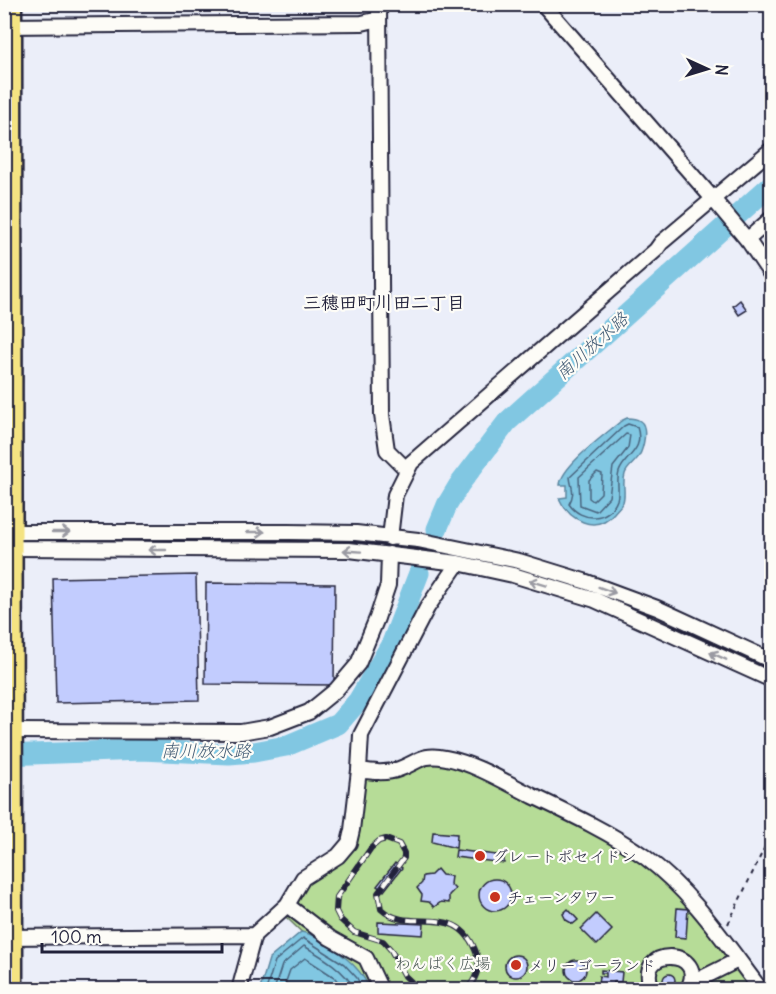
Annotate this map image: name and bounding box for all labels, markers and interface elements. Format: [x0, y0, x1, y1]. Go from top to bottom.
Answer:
north arrow [677, 39, 737, 99]
text: N [712, 64, 732, 76]
district label: 三穂田町川田二丁目 [303, 291, 465, 314]
water label: 南川放水路 [551, 306, 634, 384]
one-way arrow [51, 526, 71, 538]
one-way arrow [246, 526, 266, 538]
one-way arrow [147, 544, 167, 555]
one-way arrow [342, 545, 362, 556]
one-way arrow [529, 576, 548, 587]
one-way arrow [597, 585, 616, 596]
one-way arrow [710, 650, 728, 661]
water label: 南川放水路 [161, 739, 252, 762]
place label: グレートポセイドン [492, 846, 637, 866]
marker: グレートポセイドン [473, 849, 487, 863]
place label: チェーンタワー [507, 887, 616, 907]
marker: チェーンタワー [488, 890, 502, 904]
scale bar [42, 916, 222, 954]
text: 100 m [51, 925, 102, 948]
park label: わんぱく広場 [395, 953, 491, 973]
place label: メリーゴーランド [528, 955, 656, 975]
marker: メリーゴーランド [509, 958, 523, 972]

